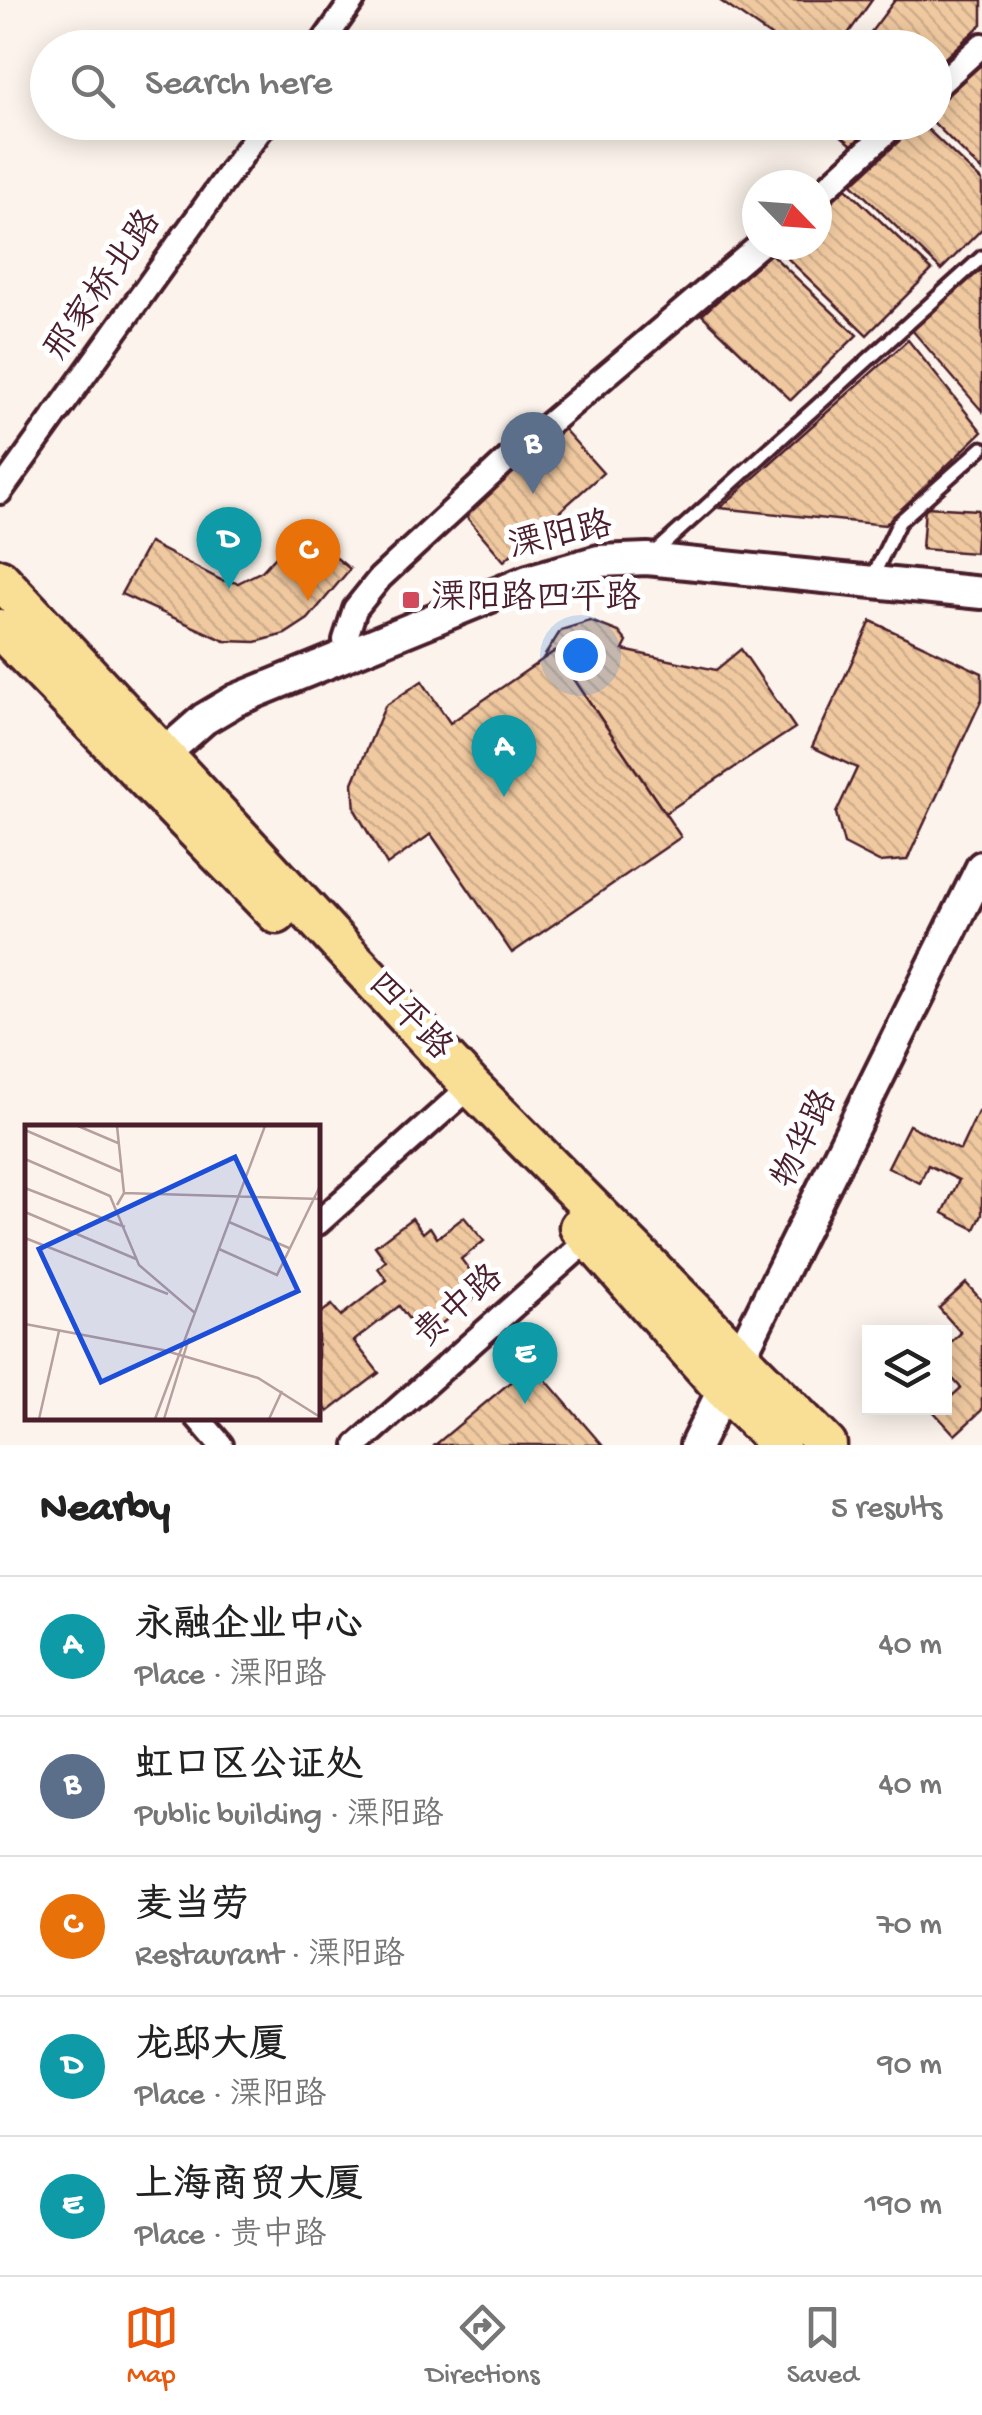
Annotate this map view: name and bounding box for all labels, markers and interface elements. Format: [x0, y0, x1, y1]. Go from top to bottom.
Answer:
search box [30, 30, 952, 140]
icon: search [65, 58, 120, 113]
text: Search here [145, 63, 332, 107]
north arrow [742, 170, 832, 260]
street label: 邢家桥北路 [36, 202, 172, 370]
pin: B [500, 412, 566, 494]
street label: 溧阳路 [505, 504, 617, 570]
pin: D [196, 506, 262, 589]
pin: C [276, 518, 340, 601]
place label: 溧阳路四平路 [431, 578, 641, 621]
marker: 溧阳路四平路 [400, 589, 422, 611]
your location [555, 630, 606, 681]
pin: A [472, 714, 536, 797]
street label: 四平路 [357, 964, 460, 1070]
street label: 物华路 [764, 1083, 848, 1196]
inset map [25, 1125, 320, 1420]
street label: 贵中路 [406, 1257, 513, 1358]
pin: E [492, 1322, 558, 1404]
map controls [862, 1325, 952, 1415]
button: layers [862, 1325, 952, 1415]
text: Nearby [40, 1486, 170, 1535]
text: 5 results [831, 1491, 942, 1529]
text: 永融企业中心 [135, 1606, 363, 1650]
text: A [63, 1627, 82, 1665]
text: 40 m [878, 1627, 942, 1665]
text: Place · 溧阳路 [135, 1658, 326, 1696]
text: 虹口区公证处 [135, 1746, 363, 1790]
text: B [64, 1767, 81, 1805]
text: 40 m [878, 1767, 942, 1805]
text: Public building · 溧阳路 [135, 1798, 443, 1836]
text: 麦当劳 [135, 1886, 249, 1930]
text: C [64, 1907, 81, 1945]
text: 70 m [877, 1907, 942, 1945]
text: Restaurant · 溧阳路 [135, 1938, 404, 1976]
text: 龙邸大厦 [135, 2026, 287, 2070]
text: D [62, 2047, 83, 2085]
text: 90 m [878, 2047, 942, 2085]
text: Place · 溧阳路 [135, 2078, 326, 2116]
text: 上海商贸大厦 [135, 2166, 363, 2210]
text: E [63, 2187, 82, 2225]
text: 190 m [865, 2187, 942, 2225]
text: Place · 贵中路 [135, 2218, 326, 2256]
tab: Map [124, 2300, 179, 2393]
tab: Directions [426, 2300, 540, 2393]
tab: Saved [787, 2300, 858, 2393]

